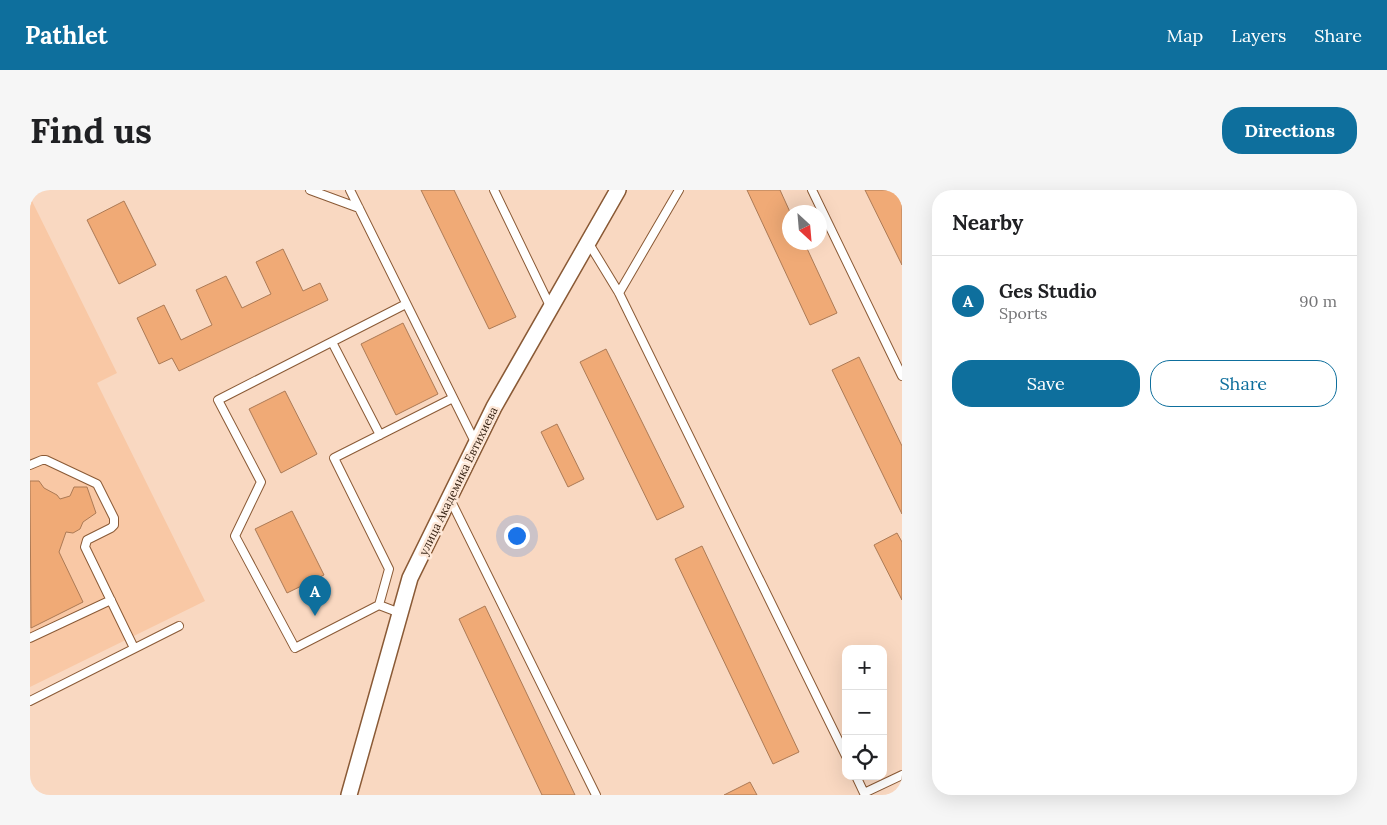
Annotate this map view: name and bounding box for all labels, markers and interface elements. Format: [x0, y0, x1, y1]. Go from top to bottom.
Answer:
text: Pathlet [25, 20, 108, 51]
text: Map [1167, 24, 1203, 47]
text: Layers [1231, 24, 1286, 47]
text: Share [1314, 24, 1362, 47]
button: Directions [1222, 107, 1357, 154]
text: Find us [30, 108, 152, 153]
north arrow [782, 205, 827, 250]
text: Nearby [952, 209, 1023, 236]
text: Ges Studio [999, 279, 1097, 303]
text: A [963, 291, 973, 311]
text: 90 m [1299, 291, 1337, 311]
text: Sports [999, 303, 1048, 323]
button: Save [952, 360, 1140, 407]
button: Share [1150, 360, 1337, 407]
street label: улица Академика Евтихиева [415, 404, 501, 558]
your location [504, 523, 530, 549]
pin: A [299, 575, 331, 616]
map controls [842, 645, 887, 780]
button: + [842, 645, 887, 690]
button: − [842, 690, 887, 735]
button: locate [842, 735, 887, 780]

